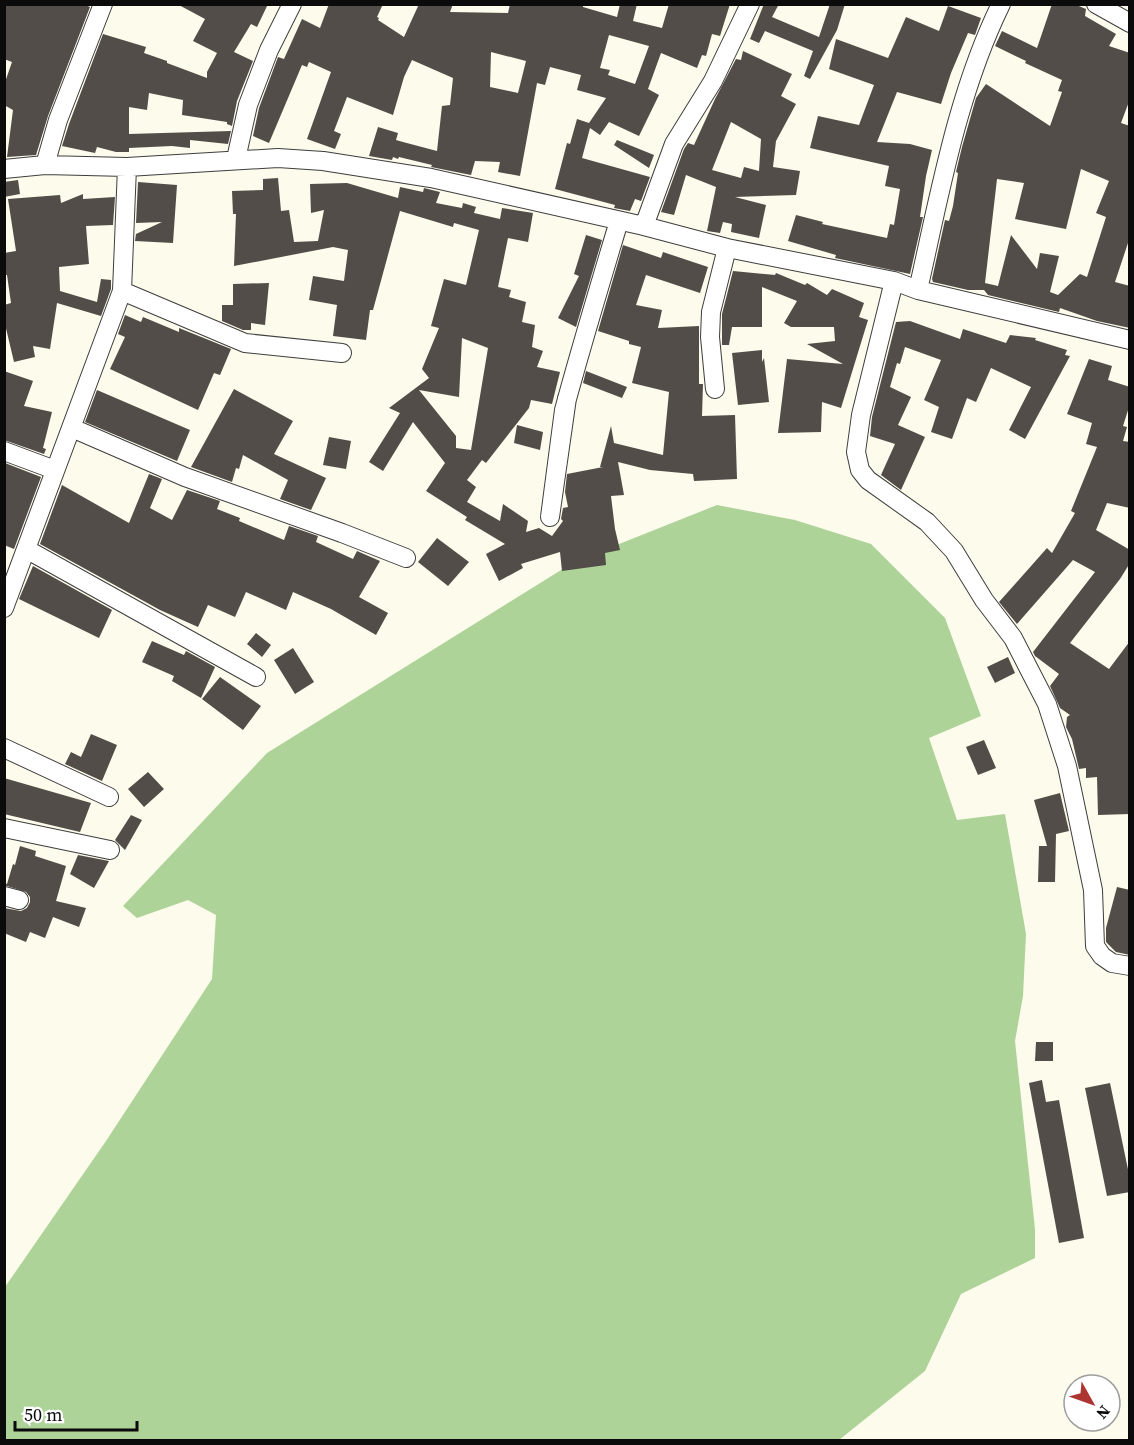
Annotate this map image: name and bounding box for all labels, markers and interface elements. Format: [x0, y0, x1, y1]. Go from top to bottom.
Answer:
north arrow [1062, 1373, 1122, 1433]
scale bar [15, 1394, 136, 1432]
text: N [1091, 1401, 1116, 1424]
text: 50 m [24, 1402, 62, 1427]

